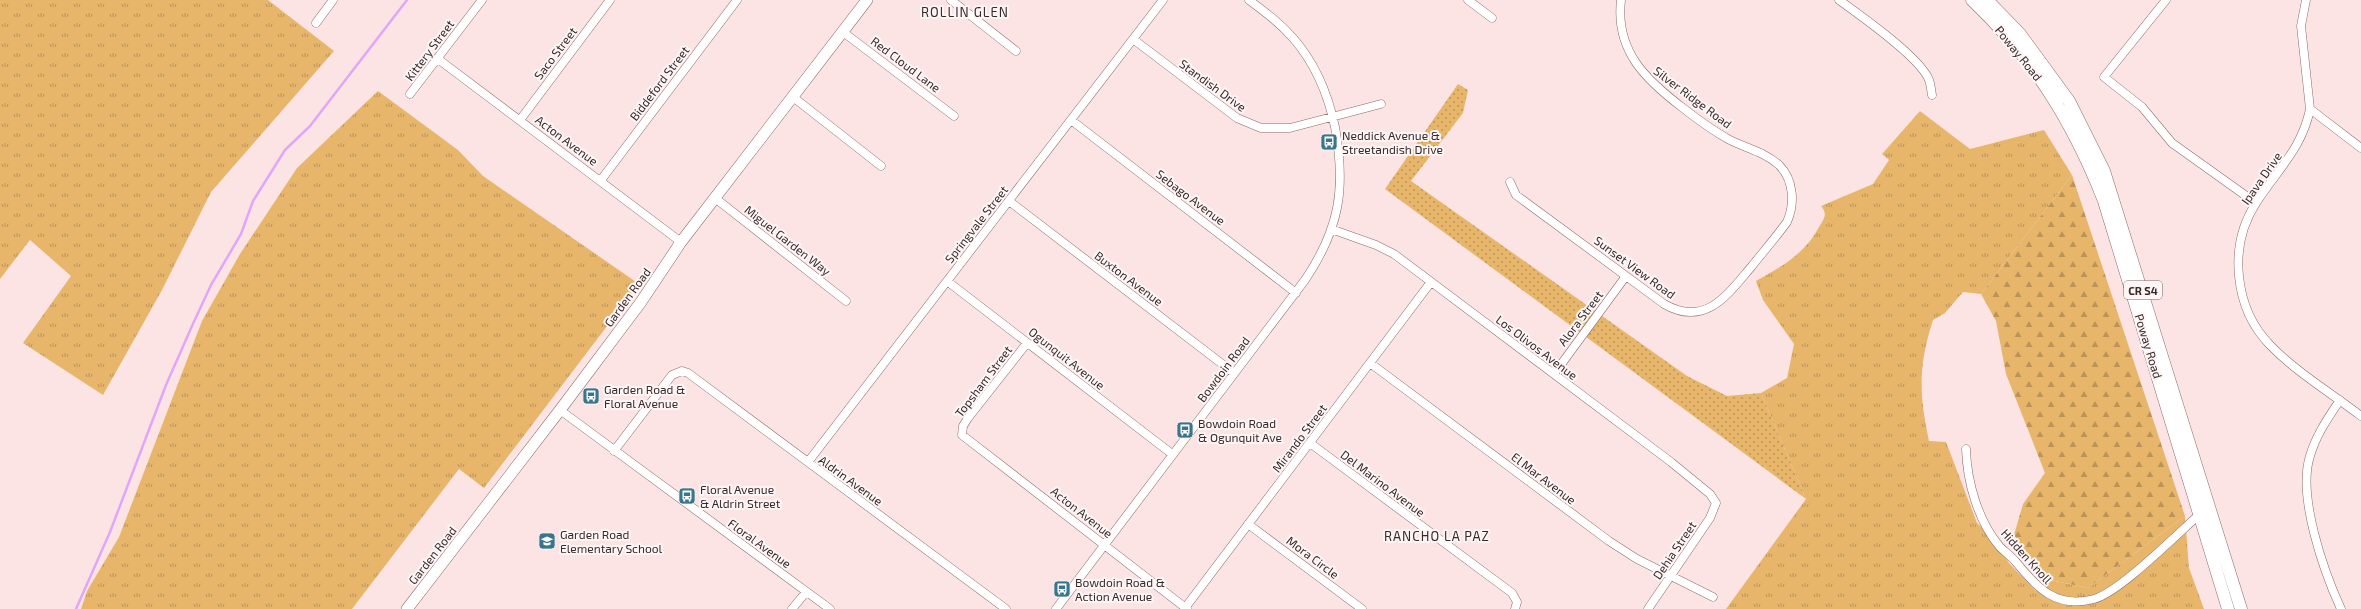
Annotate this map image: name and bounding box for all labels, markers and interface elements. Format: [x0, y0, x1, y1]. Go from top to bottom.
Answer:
district label: ROLLIN GLEN [921, 4, 1009, 20]
street label: Kittery Street [402, 16, 457, 83]
street label: Poway Road [1993, 23, 2045, 83]
street label: Saco Street [531, 24, 579, 82]
street label: Red Cloud Lane [869, 33, 943, 95]
street label: Biddeford Street [626, 43, 692, 123]
street label: Standish Drive [1177, 56, 1249, 114]
street label: Silver Ridge Road [1651, 63, 1735, 131]
street label: Acton Avenue [533, 112, 601, 168]
place label: Neddick Avenue & Streetandish Drive [1342, 128, 1443, 156]
bus stop icon: Neddick Avenue & Streetandish Drive [1319, 132, 1339, 152]
street label: Ipava Drive [2238, 149, 2284, 207]
street label: Sebago Avenue [1154, 167, 1228, 227]
street label: Springvale Street [942, 182, 1011, 265]
street label: Miguel Garden Way [742, 202, 834, 278]
street label: Sunset View Road [1592, 233, 1678, 301]
street label: Buxton Avenue [1092, 248, 1166, 308]
street label: Garden Road [601, 265, 653, 329]
road number: CR S4 [2124, 281, 2162, 299]
street label: Alora Street [1555, 287, 1605, 348]
street label: Los Olivos Avenue [1494, 312, 1580, 382]
street label: Poway Road [2133, 312, 2165, 380]
street label: Ogunquit Avenue [1026, 324, 1108, 392]
street label: Bowdoin Road [1194, 334, 1252, 404]
street label: Topsham Street [952, 342, 1015, 419]
place label: Garden Road & Floral Avenue [604, 382, 685, 410]
bus stop icon: Garden Road & Floral Avenue [581, 386, 601, 406]
street label: Mirando Street [1269, 401, 1329, 475]
place label: Bowdoin Road & Ogunquit Ave [1198, 416, 1282, 444]
bus stop icon: Bowdoin Road & Ogunquit Ave [1175, 420, 1195, 440]
street label: Del Marino Avenue [1338, 447, 1428, 519]
street label: El Mar Avenue [1509, 449, 1579, 507]
street label: Aldrin Avenue [816, 452, 886, 508]
place label: Floral Avenue & Aldrin Street [700, 482, 781, 510]
street label: Acton Avenue [1048, 484, 1116, 540]
bus stop icon: Floral Avenue & Aldrin Street [677, 486, 697, 506]
street label: Floral Avenue [726, 516, 794, 570]
street label: Dehia Street [1649, 518, 1699, 582]
street label: Garden Road [405, 523, 459, 587]
street label: Hidden Knoll [1999, 526, 2056, 587]
place label: Garden Road Elementary School [560, 527, 663, 555]
district label: RANCHO LA PAZ [1384, 528, 1490, 544]
school or university icon: Garden Road Elementary School [537, 531, 557, 551]
street label: Mora Circle [1284, 533, 1342, 581]
place label: Bowdoin Road & Action Avenue [1075, 575, 1165, 603]
bus stop icon: Bowdoin Road & Action Avenue [1052, 579, 1072, 599]

